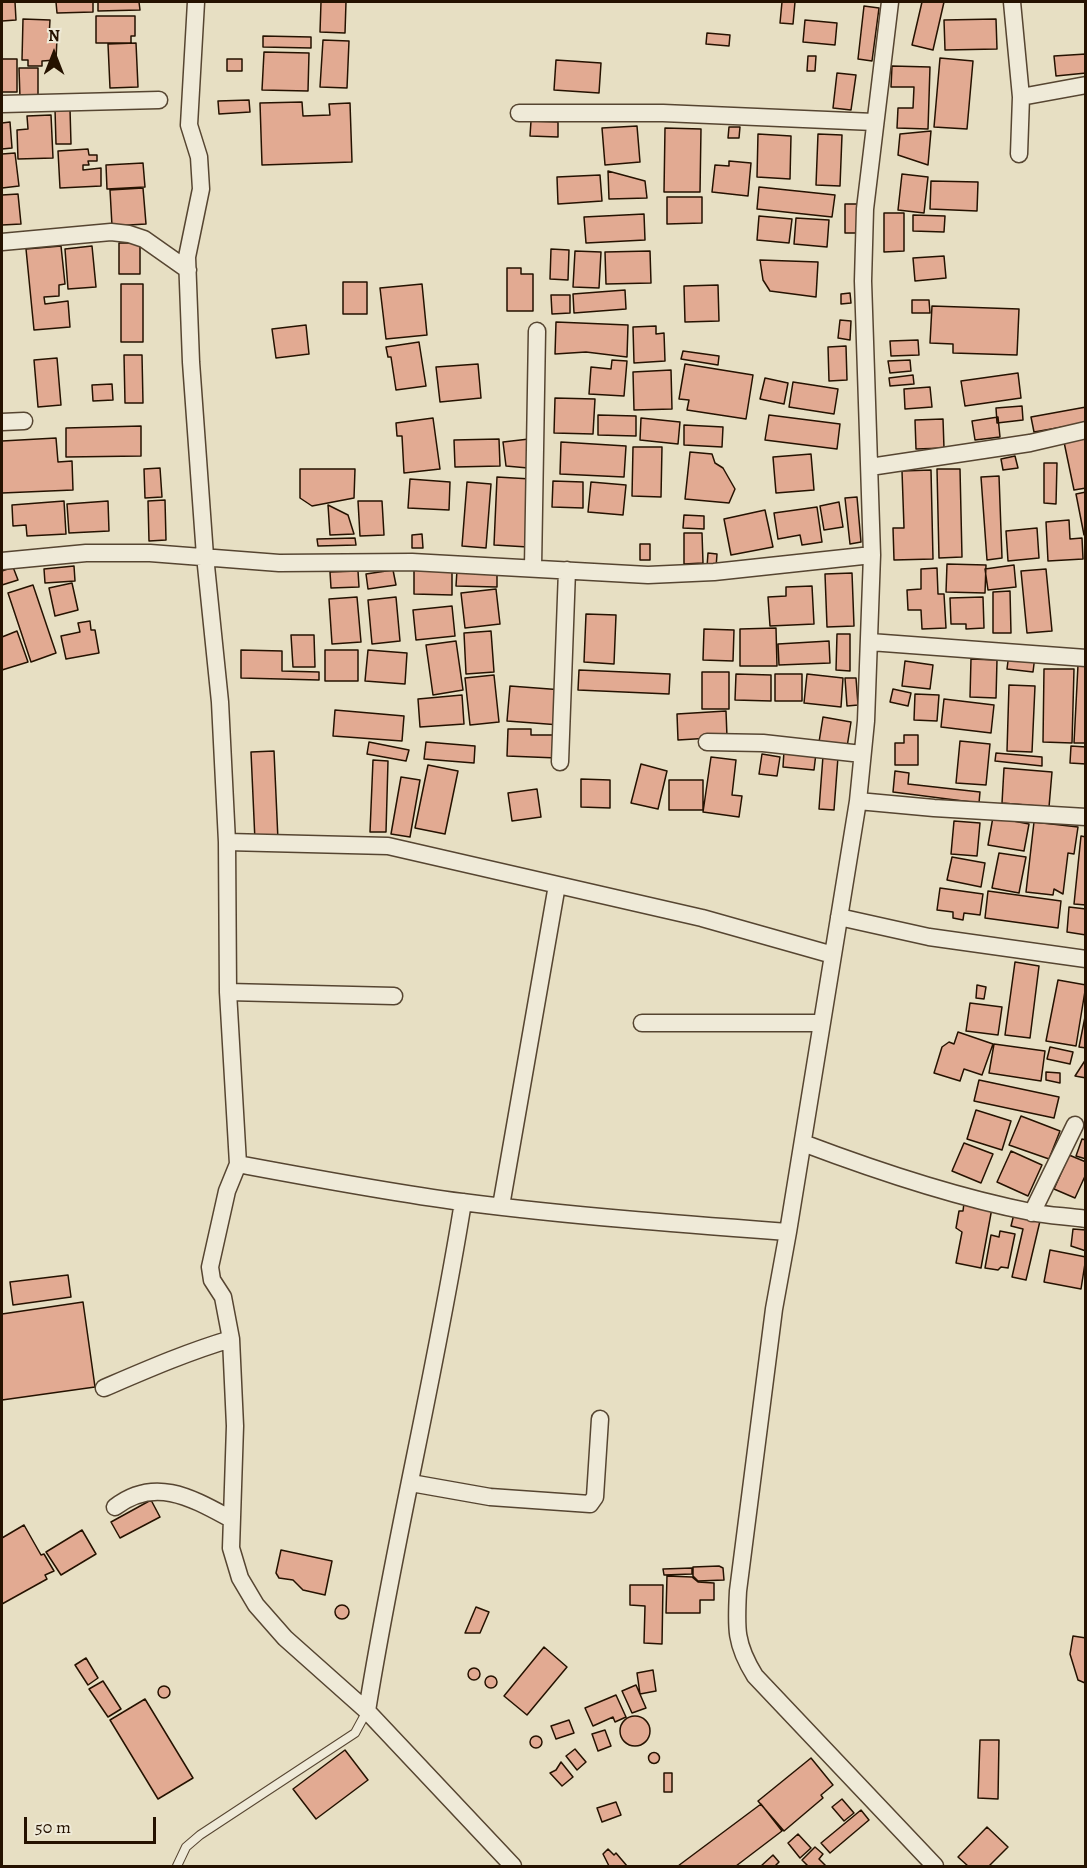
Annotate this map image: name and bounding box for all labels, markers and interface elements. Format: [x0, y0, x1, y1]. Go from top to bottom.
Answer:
north arrow [24, 24, 84, 84]
text: N [48, 25, 60, 47]
scale bar [27, 1805, 159, 1843]
text: 50 m [35, 1815, 71, 1839]

